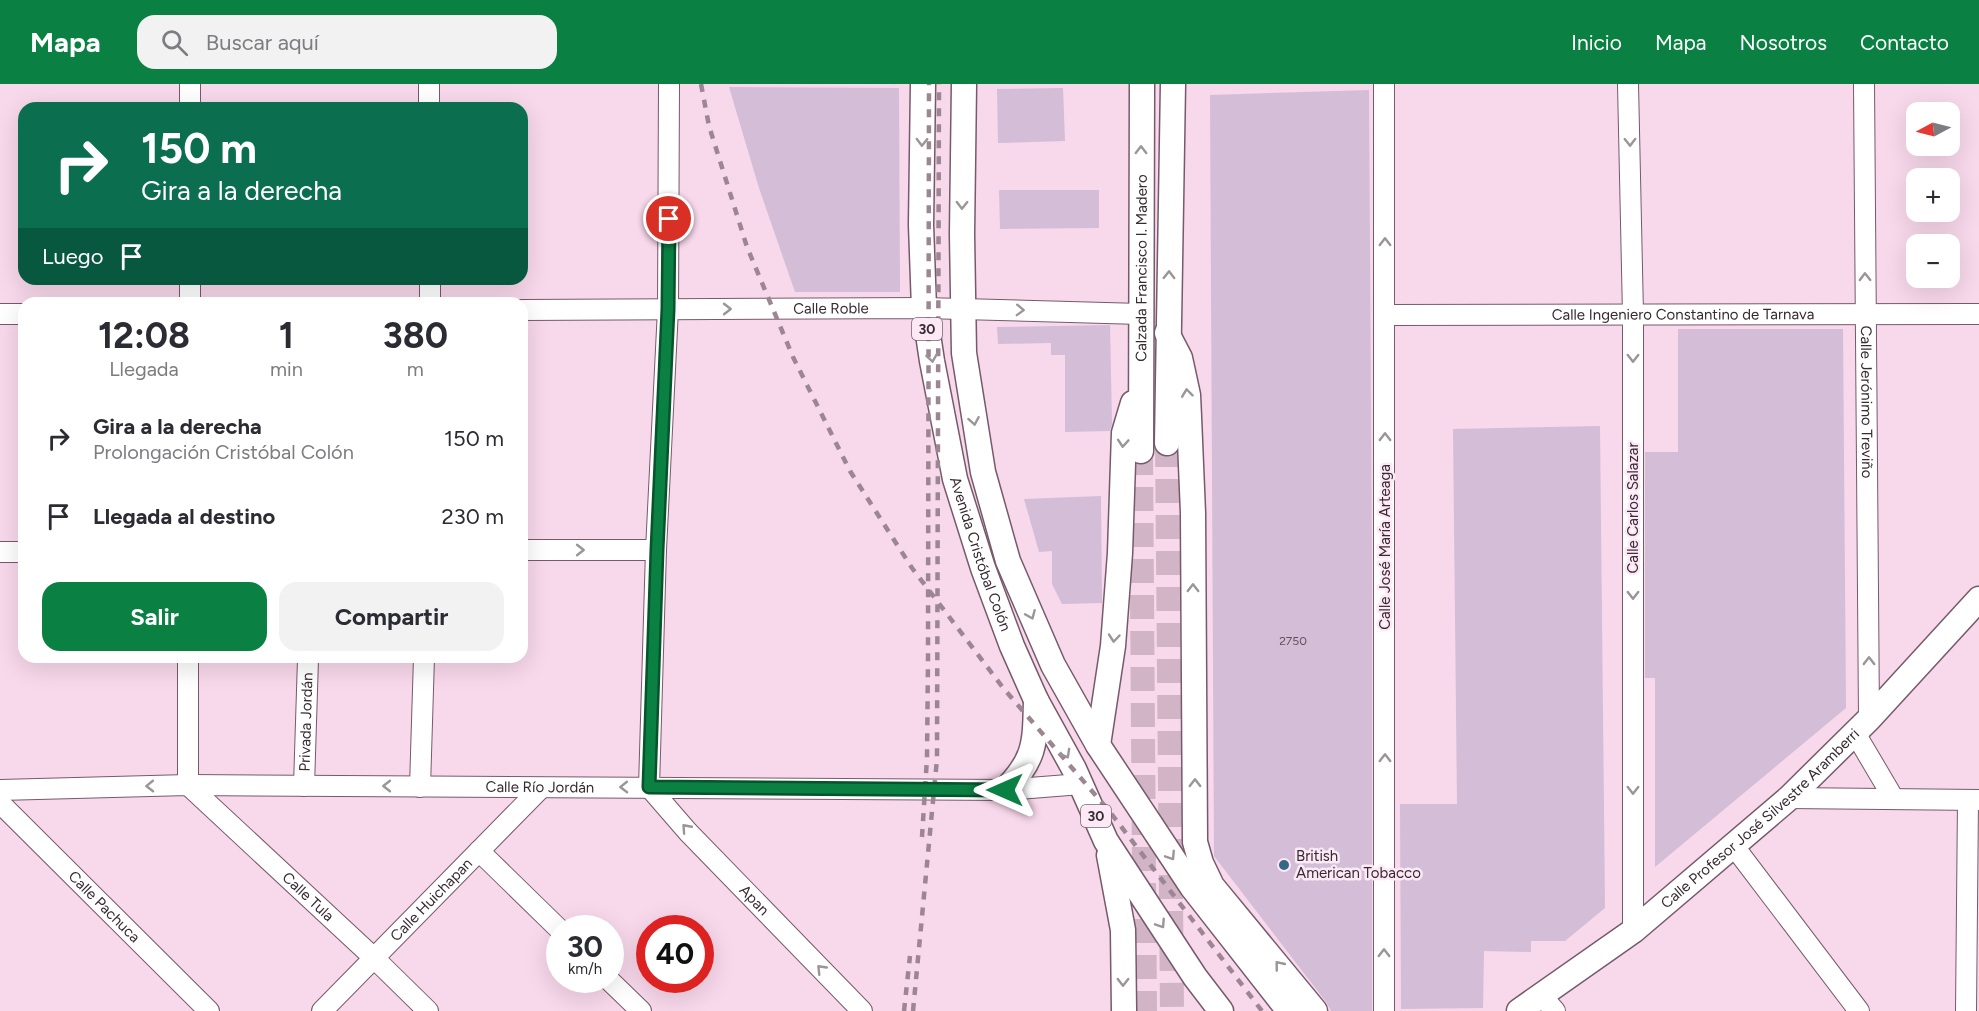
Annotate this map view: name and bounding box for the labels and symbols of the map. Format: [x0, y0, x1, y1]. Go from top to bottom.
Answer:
north arrow [1906, 102, 1960, 156]
one-way arrow [916, 138, 928, 147]
one-way arrow [1623, 138, 1636, 147]
one-way arrow [1135, 146, 1147, 155]
street label: Calzada Francisco I. Madero [1132, 174, 1151, 362]
pin [643, 193, 694, 244]
one-way arrow [956, 201, 968, 210]
one-way arrow [1379, 237, 1391, 246]
one-way arrow [1162, 270, 1175, 279]
one-way arrow [1859, 272, 1871, 281]
street label: Calle Roble [793, 299, 869, 318]
one-way arrow [722, 303, 731, 315]
one-way arrow [1016, 304, 1025, 317]
street label: Calle Ingeniero Constantino de Tarnava [1552, 305, 1814, 324]
road number: 30 [912, 318, 942, 340]
street label: Calle Jerónimo Treviño [1857, 325, 1876, 479]
one-way arrow [925, 353, 938, 363]
one-way arrow [1627, 354, 1639, 363]
one-way arrow [1181, 389, 1193, 398]
one-way arrow [967, 415, 980, 425]
one-way arrow [1379, 432, 1391, 441]
one-way arrow [1117, 438, 1130, 447]
street label: Calle Carlos Salazar [1624, 442, 1642, 574]
street label: Calle José María Arteaga [1376, 464, 1394, 630]
street label: Avenida Cristóbal Colón [946, 474, 1015, 634]
one-way arrow [576, 544, 585, 556]
one-way arrow [1187, 584, 1200, 593]
one-way arrow [1627, 591, 1639, 600]
one-way arrow [1024, 609, 1036, 620]
one-way arrow [1108, 633, 1121, 642]
house number: 2750 [1279, 634, 1307, 648]
one-way arrow [1863, 656, 1875, 665]
street label: Privada Jordán [295, 672, 317, 772]
street label: Calle Profesor José Silvestre Aramberri [1657, 725, 1863, 912]
one-way arrow [1059, 748, 1070, 758]
one-way arrow [1379, 753, 1391, 762]
position arrow [973, 758, 1037, 822]
street label: Calle Río Jordán [486, 778, 594, 796]
one-way arrow [1189, 779, 1201, 788]
one-way arrow [145, 780, 154, 792]
one-way arrow [382, 780, 391, 792]
one-way arrow [619, 781, 628, 793]
one-way arrow [1627, 786, 1639, 795]
road number: 30 [1081, 805, 1111, 827]
one-way arrow [682, 825, 693, 835]
place label: British American Tobacco [1296, 847, 1421, 882]
one-way arrow [1164, 849, 1175, 860]
street label: Calle Huichapan [387, 854, 476, 945]
marker: British American Tobacco [1277, 858, 1291, 872]
street label: Calle Pachuca [65, 867, 144, 946]
street label: Calle Tula [279, 868, 338, 925]
street label: Apan [736, 881, 773, 919]
speed limit sign: 40 [636, 915, 714, 993]
one-way arrow [1153, 918, 1165, 928]
one-way arrow [1378, 948, 1390, 957]
one-way arrow [1275, 961, 1286, 972]
one-way arrow [817, 965, 828, 975]
one-way arrow [1117, 977, 1130, 986]

